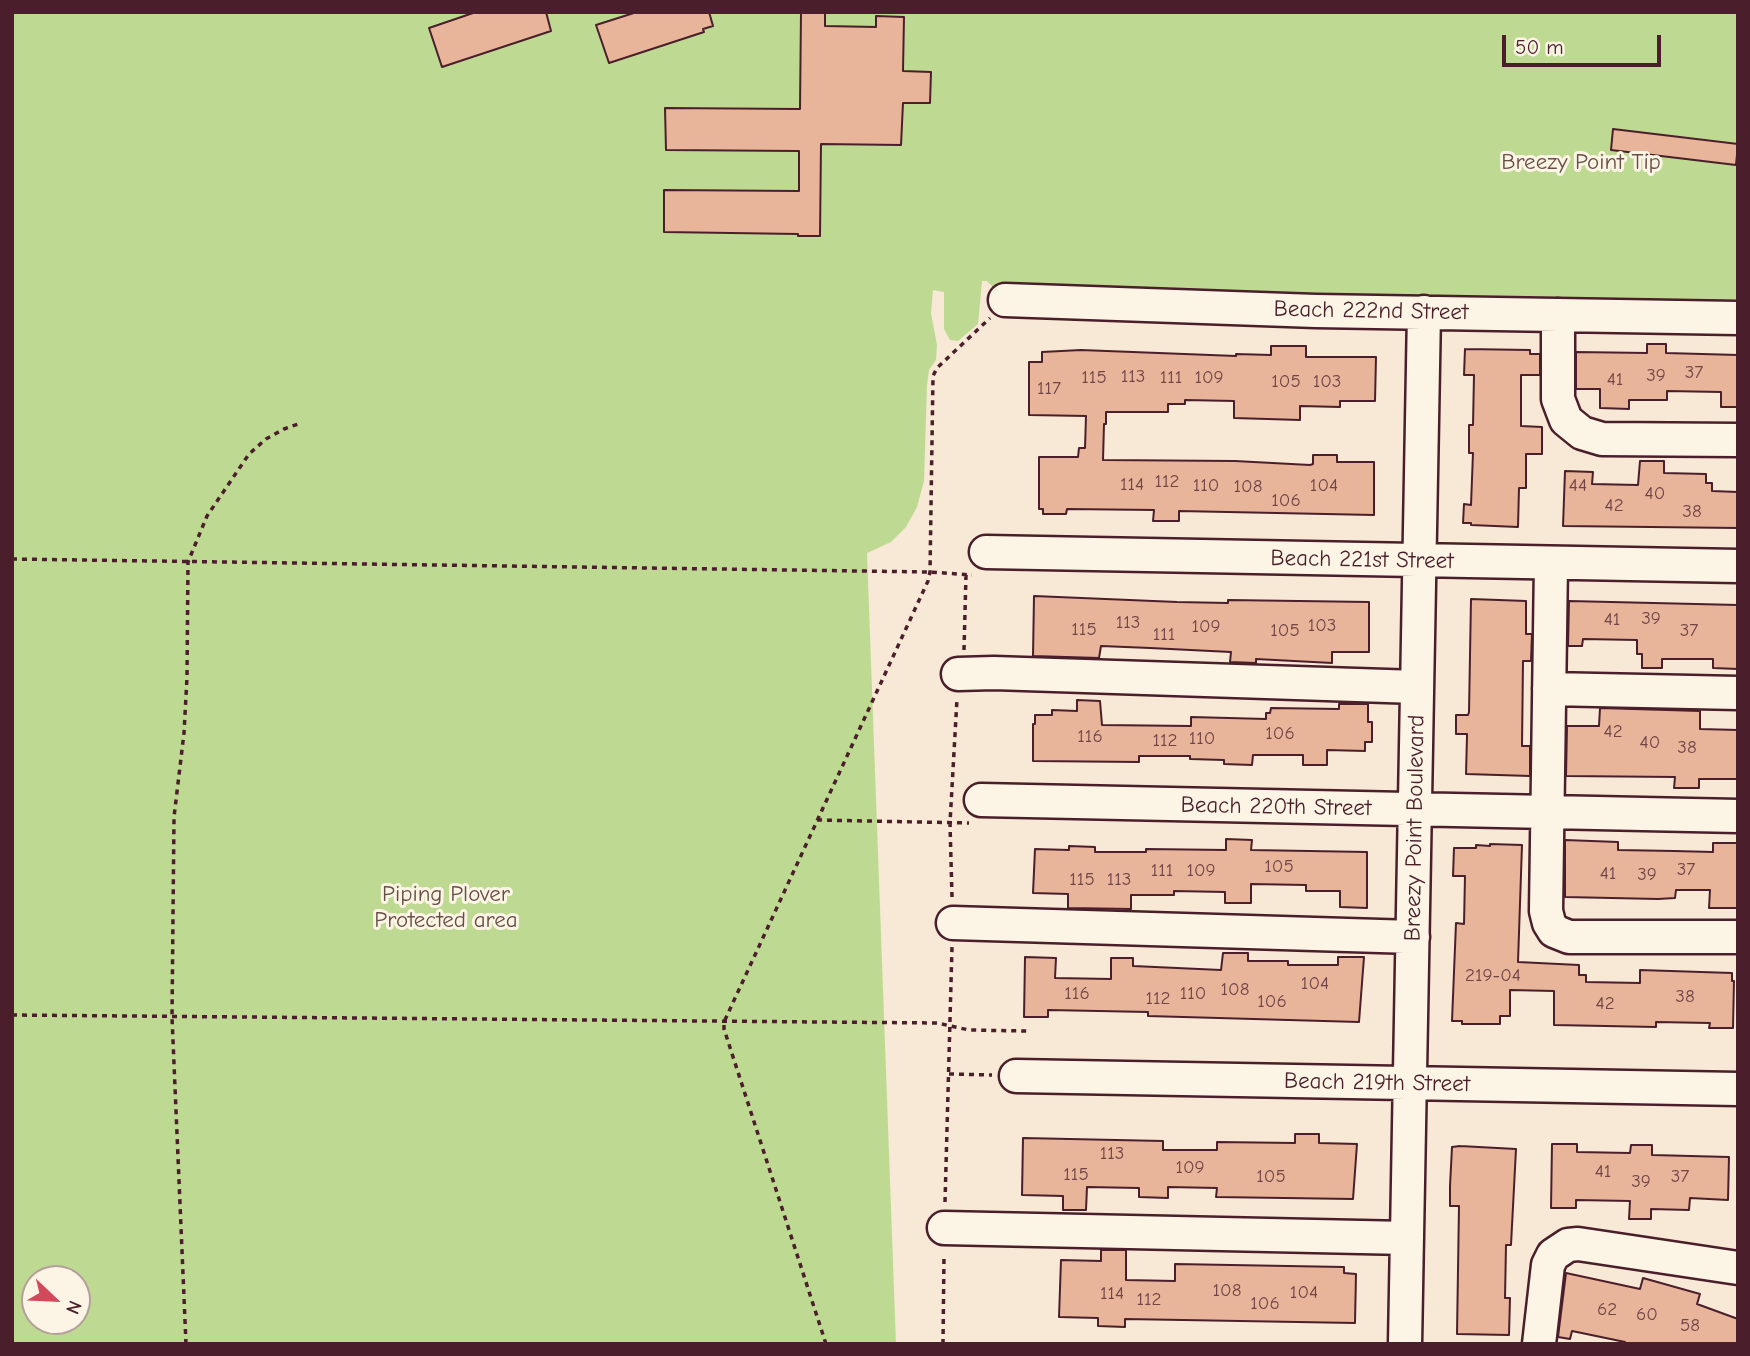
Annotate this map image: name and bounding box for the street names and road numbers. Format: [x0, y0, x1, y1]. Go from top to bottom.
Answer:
street label: Beach 222nd Street [1273, 296, 1469, 326]
street label: Beach 221st Street [1270, 545, 1454, 575]
street label: Breezy Point Boulevard [1399, 714, 1431, 942]
street label: Beach 220th Street [1180, 792, 1372, 822]
street label: Beach 219th Street [1284, 1068, 1470, 1098]

